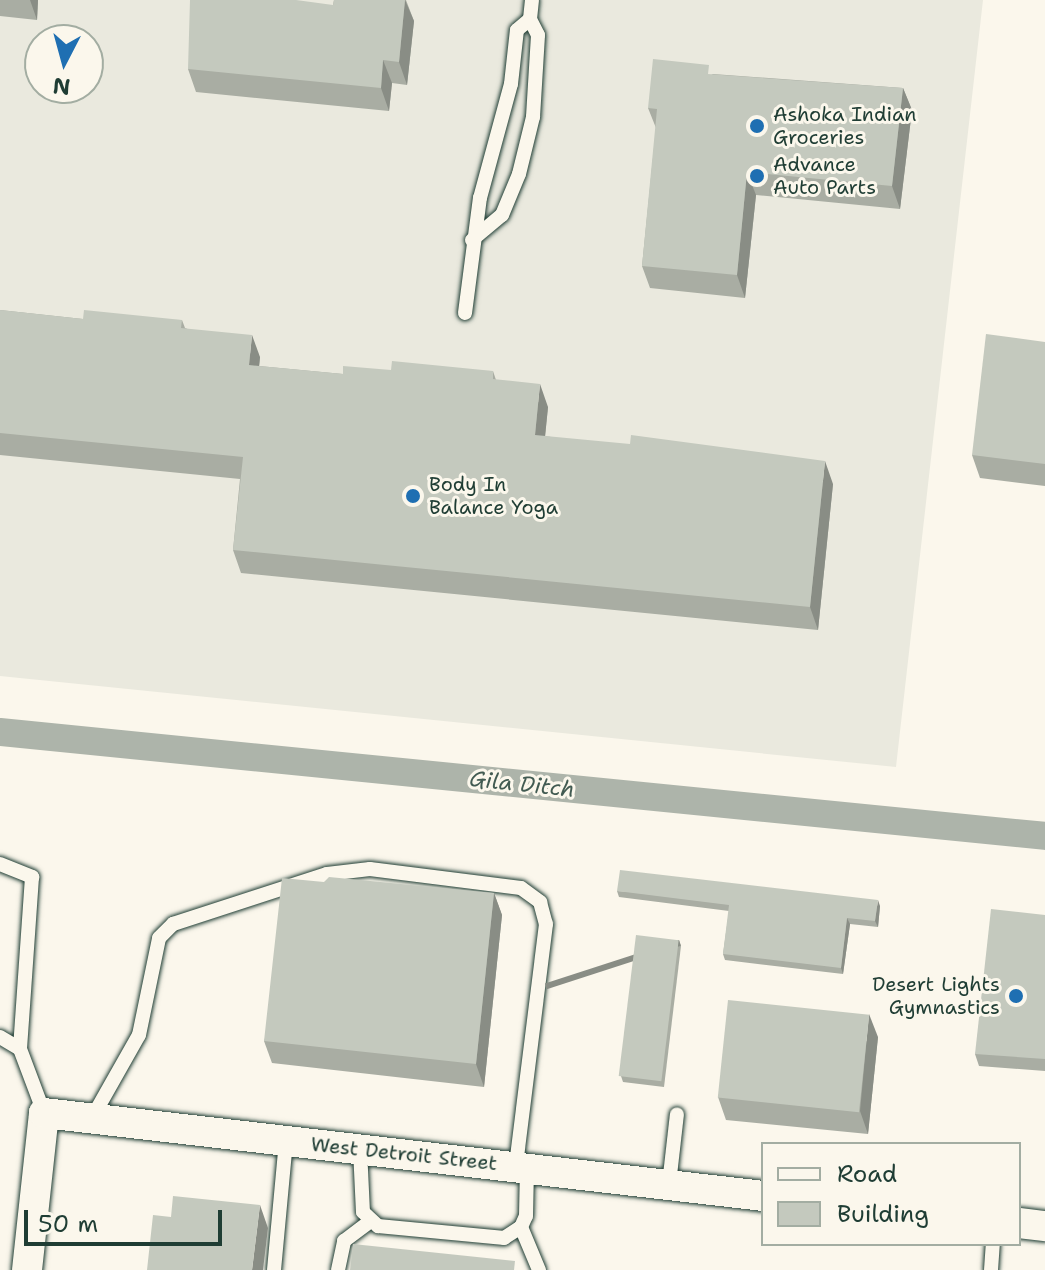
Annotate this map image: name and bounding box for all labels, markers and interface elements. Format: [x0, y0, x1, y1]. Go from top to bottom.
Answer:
north arrow [24, 24, 104, 104]
text: N [51, 71, 72, 102]
place label: Ashoka Indian Groceries [773, 102, 917, 149]
marker: Ashoka Indian Groceries [748, 117, 766, 135]
place label: Advance Auto Parts [773, 152, 876, 199]
marker: Advance Auto Parts [748, 167, 766, 185]
place label: Body In Balance Yoga [429, 472, 558, 519]
marker: Body In Balance Yoga [404, 487, 422, 505]
water label: Gila Ditch [468, 765, 576, 803]
place label: Desert Lights Gymnastics [872, 972, 1000, 1019]
marker: Desert Lights Gymnastics [1007, 987, 1025, 1005]
street label: West Detroit Street [310, 1132, 498, 1176]
legend [761, 1142, 1021, 1246]
text: Road [837, 1158, 897, 1190]
scale bar [28, 1194, 226, 1244]
text: Building [837, 1198, 929, 1230]
text: 50 m [38, 1208, 98, 1240]

